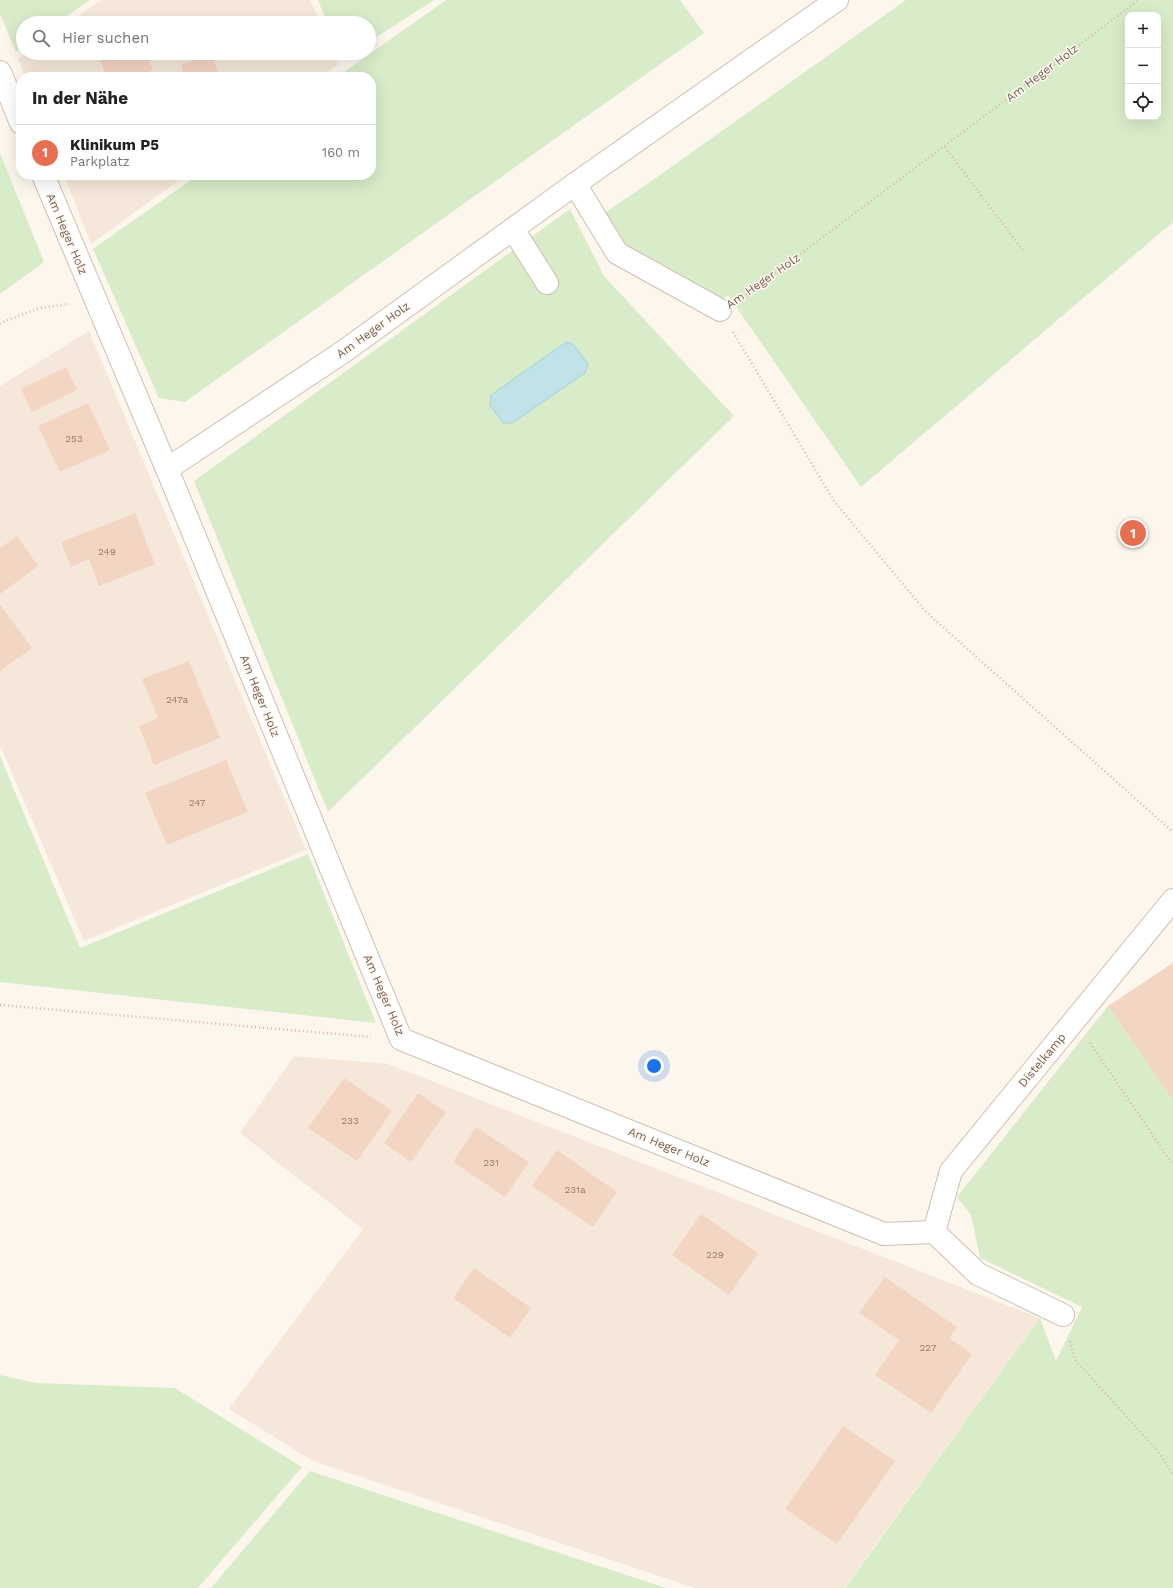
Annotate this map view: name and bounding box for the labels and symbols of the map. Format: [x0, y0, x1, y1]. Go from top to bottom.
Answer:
street label: Am Heger Holz [1003, 41, 1081, 105]
street label: Am Heger Holz [44, 191, 90, 277]
street label: Am Heger Holz [723, 250, 803, 312]
street label: Am Heger Holz [334, 299, 412, 361]
house number: 253 [65, 433, 83, 444]
pin: 1 [1120, 518, 1146, 548]
house number: 249 [98, 546, 116, 557]
street label: Am Heger Holz [237, 653, 283, 739]
house number: 247a [166, 694, 188, 705]
house number: 247 [189, 797, 206, 808]
street label: Am Heger Holz [361, 952, 407, 1038]
street label: Distelkamp [1015, 1030, 1069, 1090]
your location [644, 1056, 664, 1076]
house number: 233 [341, 1115, 359, 1126]
street label: Am Heger Holz [626, 1124, 712, 1170]
house number: 231 [483, 1157, 499, 1168]
house number: 231a [564, 1184, 586, 1195]
house number: 229 [706, 1249, 724, 1260]
house number: 227 [919, 1342, 937, 1353]

